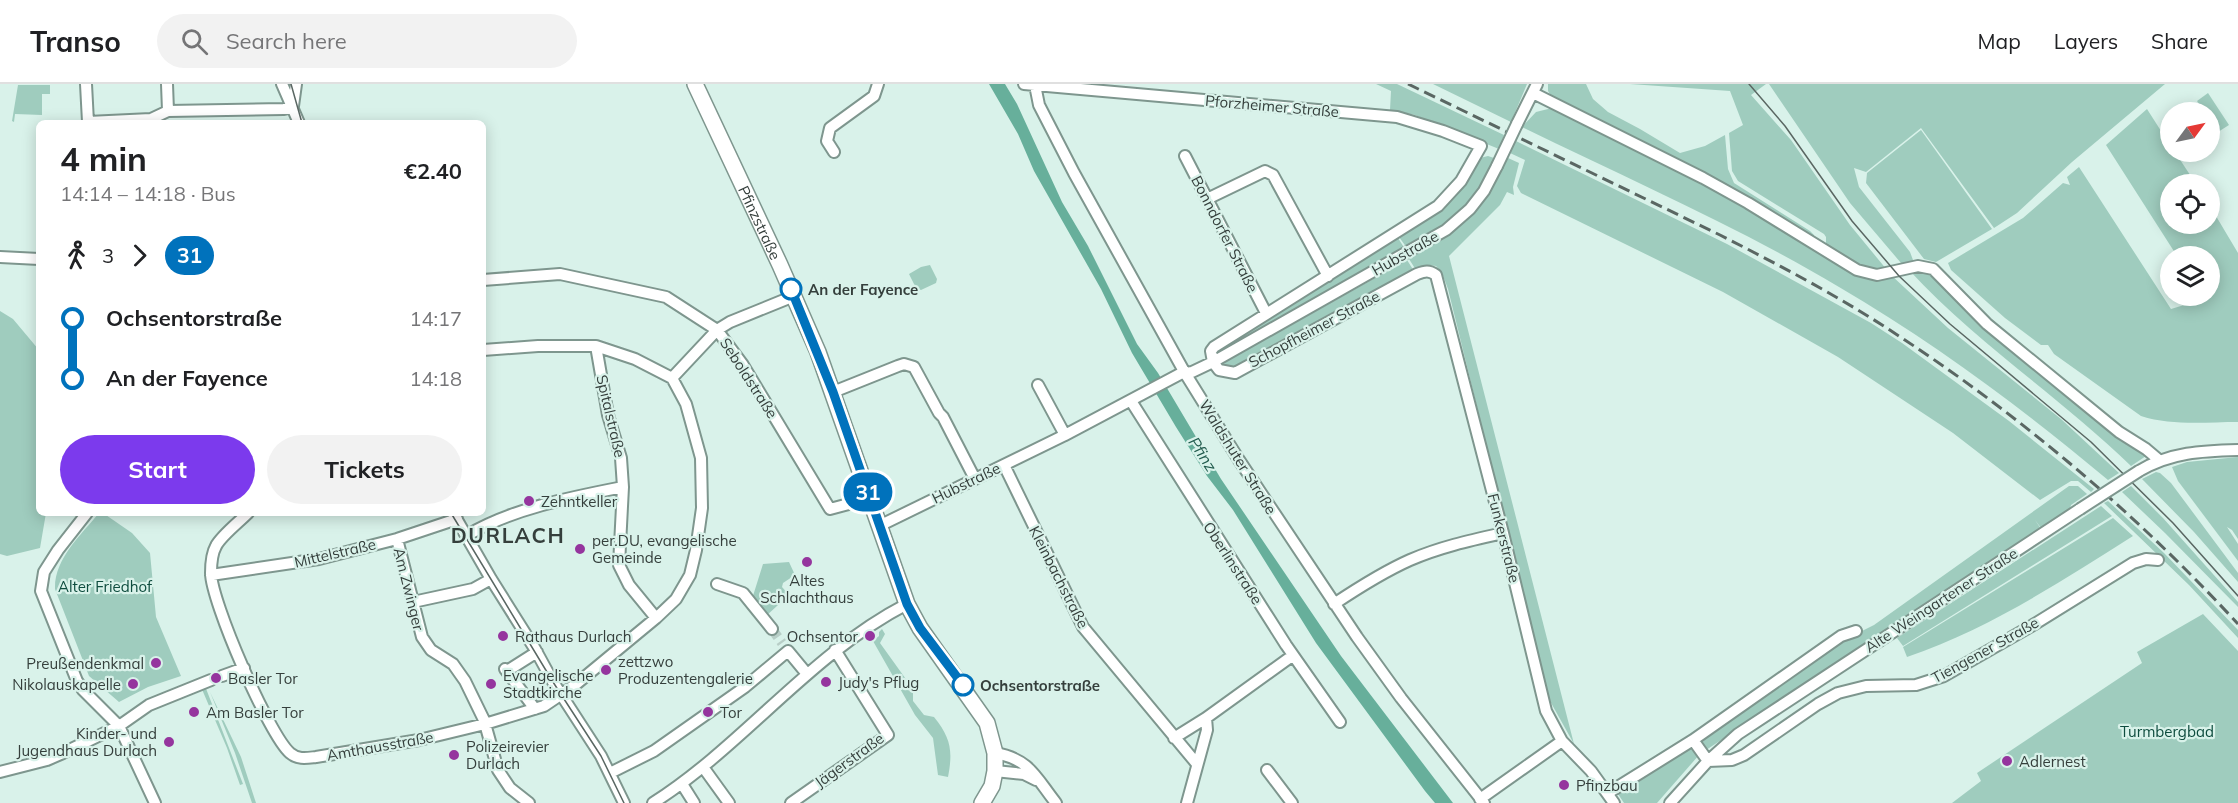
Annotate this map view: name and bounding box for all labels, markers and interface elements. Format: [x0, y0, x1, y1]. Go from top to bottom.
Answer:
search box [157, 14, 577, 68]
text: Transo [30, 24, 121, 59]
icon: search [178, 25, 211, 58]
text: Search here [226, 27, 347, 55]
text: Map [1978, 28, 2021, 54]
text: Layers [2054, 28, 2118, 54]
text: Share [2151, 28, 2208, 54]
street label: Pforzheimer Straße [1204, 91, 1340, 121]
north arrow [2160, 102, 2220, 162]
map controls [2160, 102, 2220, 306]
text: 4 min [60, 138, 147, 179]
text: €2.40 [404, 157, 462, 185]
street label: Bonndorfer Straße [1187, 172, 1263, 296]
button: locate [2160, 174, 2220, 234]
text: 14:14 – 14:18 · Bus [60, 181, 236, 206]
street label: Pfinzstraße [735, 182, 786, 263]
street label: Hubstraße [1368, 226, 1442, 280]
icon: walk [60, 239, 93, 272]
icon: forward [123, 239, 156, 272]
text: 31 [177, 242, 202, 268]
text: 3 [102, 243, 114, 268]
button: layers [2160, 246, 2220, 306]
marker: An der Fayence [780, 278, 802, 300]
place label: An der Fayence [808, 280, 918, 299]
street label: Schopfheimer Straße [1245, 286, 1383, 372]
text: Ochsentorstraße [106, 304, 282, 332]
text: 14:17 [409, 306, 462, 331]
street label: Seboldstraße [716, 334, 782, 422]
text: An der Fayence [106, 364, 268, 392]
text: 14:18 [409, 366, 462, 391]
street label: Spitalstraße [592, 373, 630, 459]
street label: Waldshuter Straße [1195, 396, 1281, 518]
water label: Pfinz [1184, 433, 1222, 476]
button: Start [60, 435, 255, 504]
button: Tickets [267, 435, 462, 504]
street label: Hubstraße [929, 458, 1003, 508]
line badge: 31 [841, 472, 895, 512]
text: 31 [855, 479, 881, 505]
street label: Funkerstraße [1484, 491, 1524, 585]
place label: Zehntkeller [541, 492, 618, 511]
marker: Zehntkeller [522, 494, 536, 508]
street label: Oberlinstraße [1199, 518, 1267, 608]
district label: DURLACH [451, 522, 565, 548]
street label: Kleinbachstraße [1025, 523, 1093, 631]
place label: per.DU, evangelische Gemeinde [592, 531, 737, 567]
street label: Mittelstraße [292, 534, 378, 572]
marker: per.DU, evangelische Gemeinde [573, 542, 587, 556]
street label: Alte Weingartener Straße [1861, 543, 2021, 657]
street label: Am Zwinger [390, 546, 429, 633]
marker: Altes Schlachthaus [800, 555, 814, 569]
place label: Altes Schlachthaus [760, 571, 854, 607]
park label: Alter Friedhof [58, 577, 153, 596]
street label: Tiengener Straße [1928, 613, 2042, 687]
place label: Rathaus Durlach [515, 627, 632, 646]
place label: Ochsentor [787, 627, 859, 646]
marker: Rathaus Durlach [496, 629, 510, 643]
marker: Ochsentor [863, 629, 877, 643]
place label: zettzwo Produzentengalerie [618, 652, 753, 688]
place label: Preußendenkmal [26, 654, 144, 673]
marker: Preußendenkmal [149, 656, 163, 670]
marker: zettzwo Produzentengalerie [599, 663, 613, 677]
place label: Evangelische Stadtkirche [503, 666, 593, 702]
place label: Basler Tor [228, 669, 298, 688]
marker: Basler Tor [209, 671, 223, 685]
place label: Judy's Pflug [838, 673, 919, 692]
marker: Ochsentorstraße [952, 674, 974, 696]
place label: Nikolauskapelle [12, 675, 121, 694]
marker: Judy's Pflug [819, 675, 833, 689]
place label: Ochsentorstraße [980, 676, 1100, 695]
marker: Nikolauskapelle [126, 677, 140, 691]
marker: Evangelische Stadtkirche [484, 677, 498, 691]
place label: Am Basler Tor [206, 703, 304, 722]
place label: Tor [720, 703, 742, 722]
marker: Am Basler Tor [187, 705, 201, 719]
marker: Tor [701, 705, 715, 719]
park label: Turmbergbad [2120, 722, 2214, 741]
place label: Kinder- und Jugendhaus Durlach [17, 724, 157, 760]
street label: Amthausstraße [325, 727, 435, 765]
street label: Jägerstraße [811, 728, 887, 792]
marker: Kinder- und Jugendhaus Durlach [162, 735, 176, 749]
place label: Polizeirevier Durlach [466, 737, 550, 773]
marker: Polizeirevier Durlach [447, 748, 461, 762]
place label: Adlernest [2019, 752, 2086, 771]
marker: Adlernest [2000, 754, 2014, 768]
place label: Pfinzbau [1576, 776, 1638, 795]
marker: Pfinzbau [1557, 778, 1571, 792]

